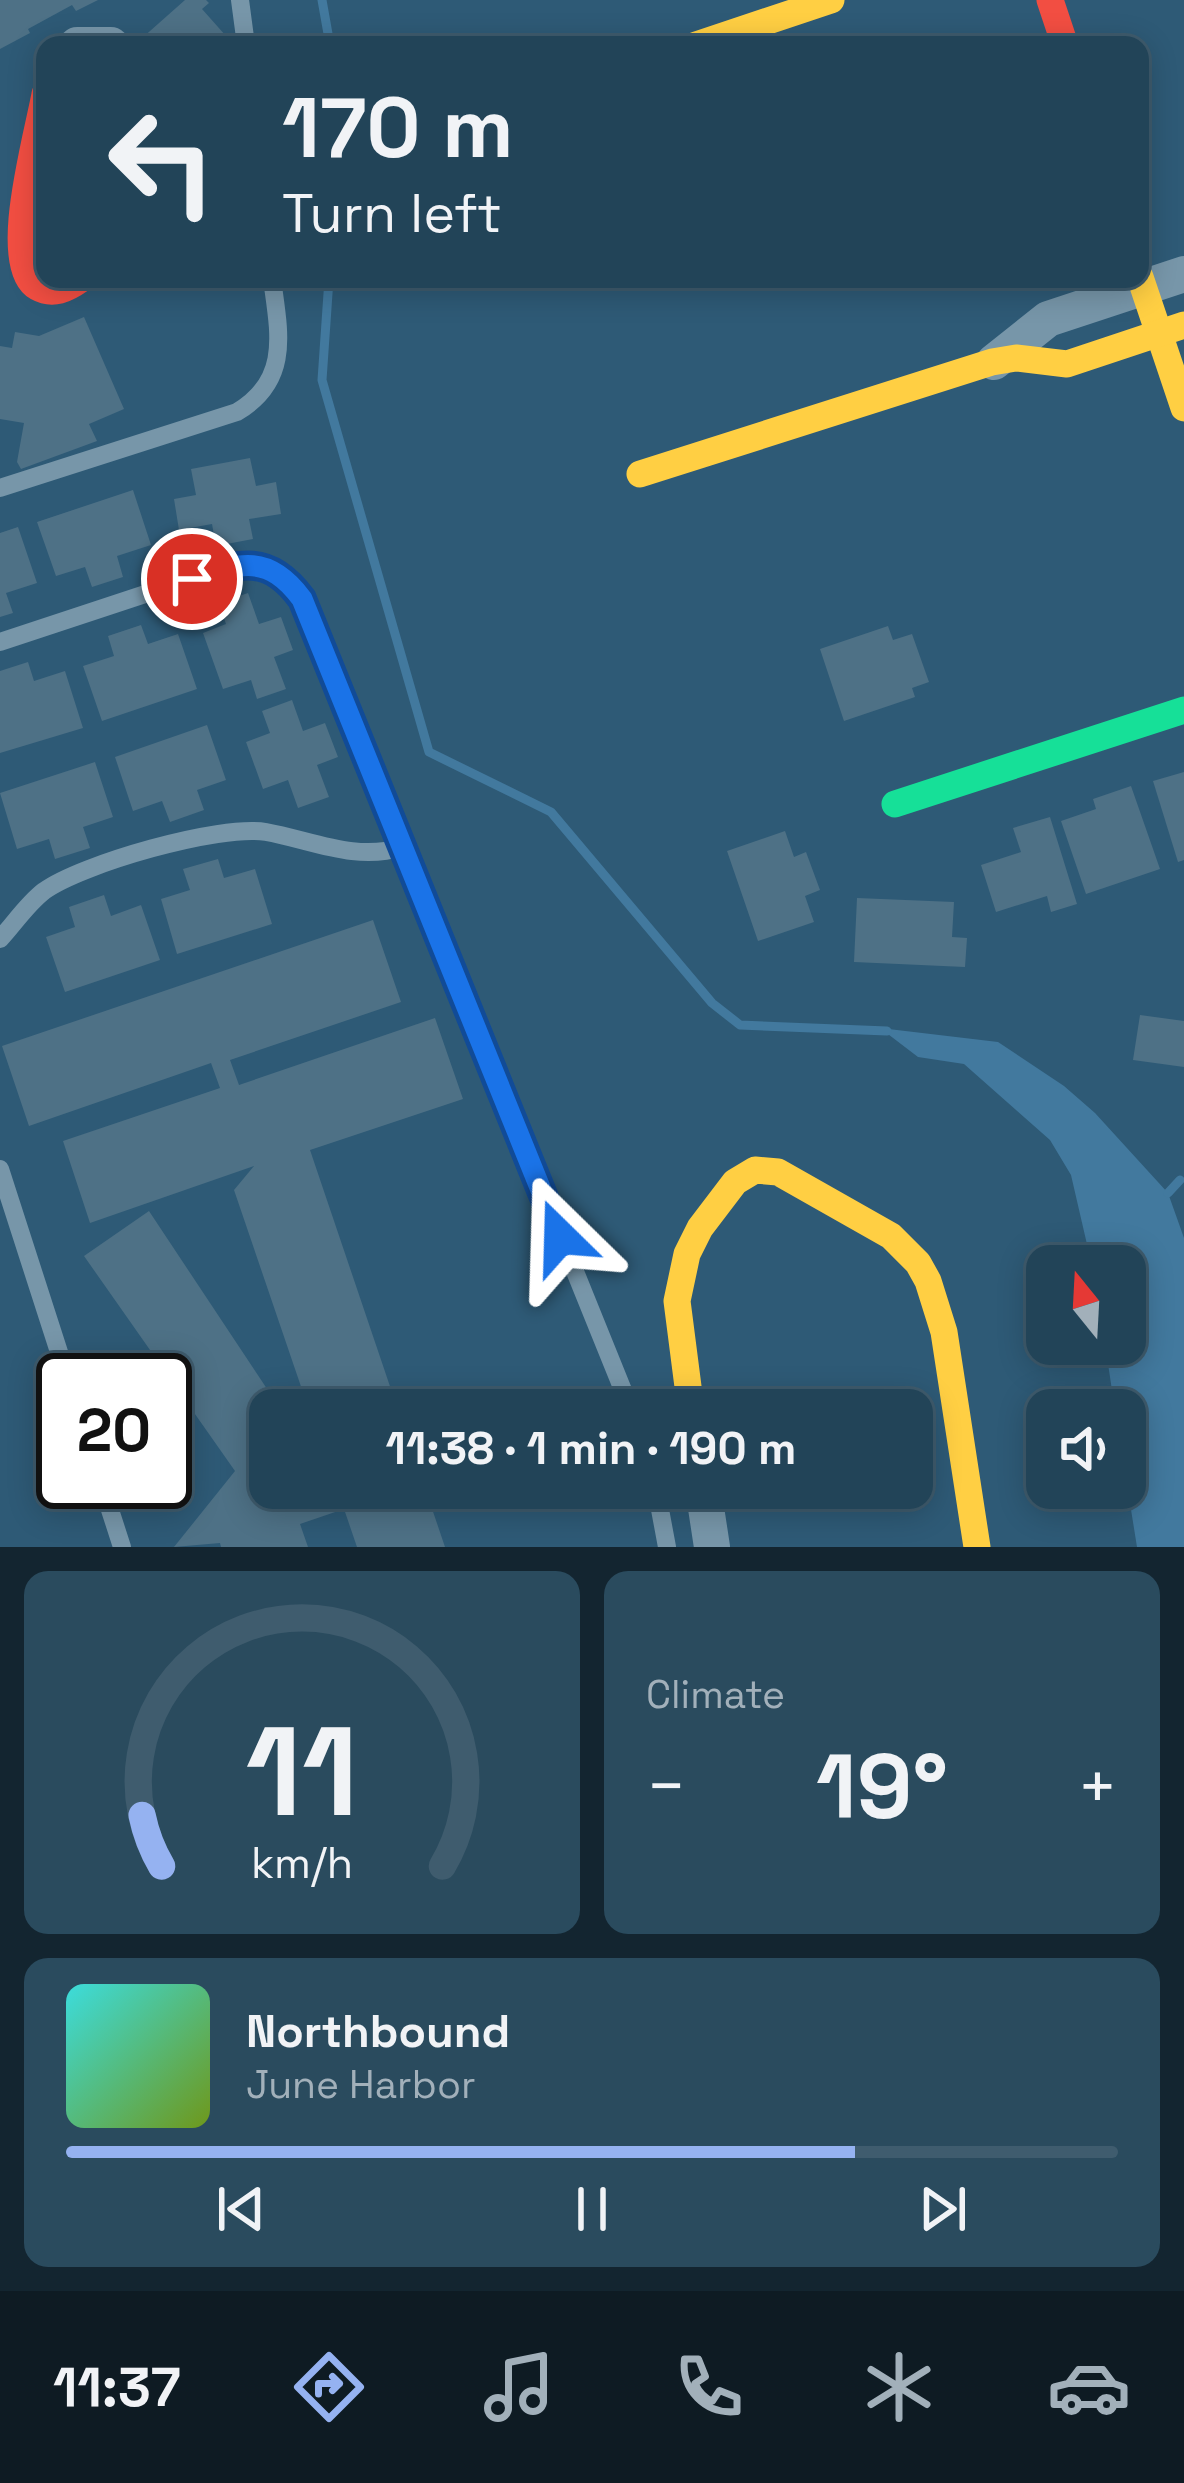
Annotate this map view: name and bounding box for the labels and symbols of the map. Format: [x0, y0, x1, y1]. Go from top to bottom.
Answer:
pin [141, 528, 243, 630]
position arrow [497, 1174, 623, 1300]
north arrow [1026, 1245, 1146, 1365]
speed limit sign: 20 [36, 1353, 192, 1509]

